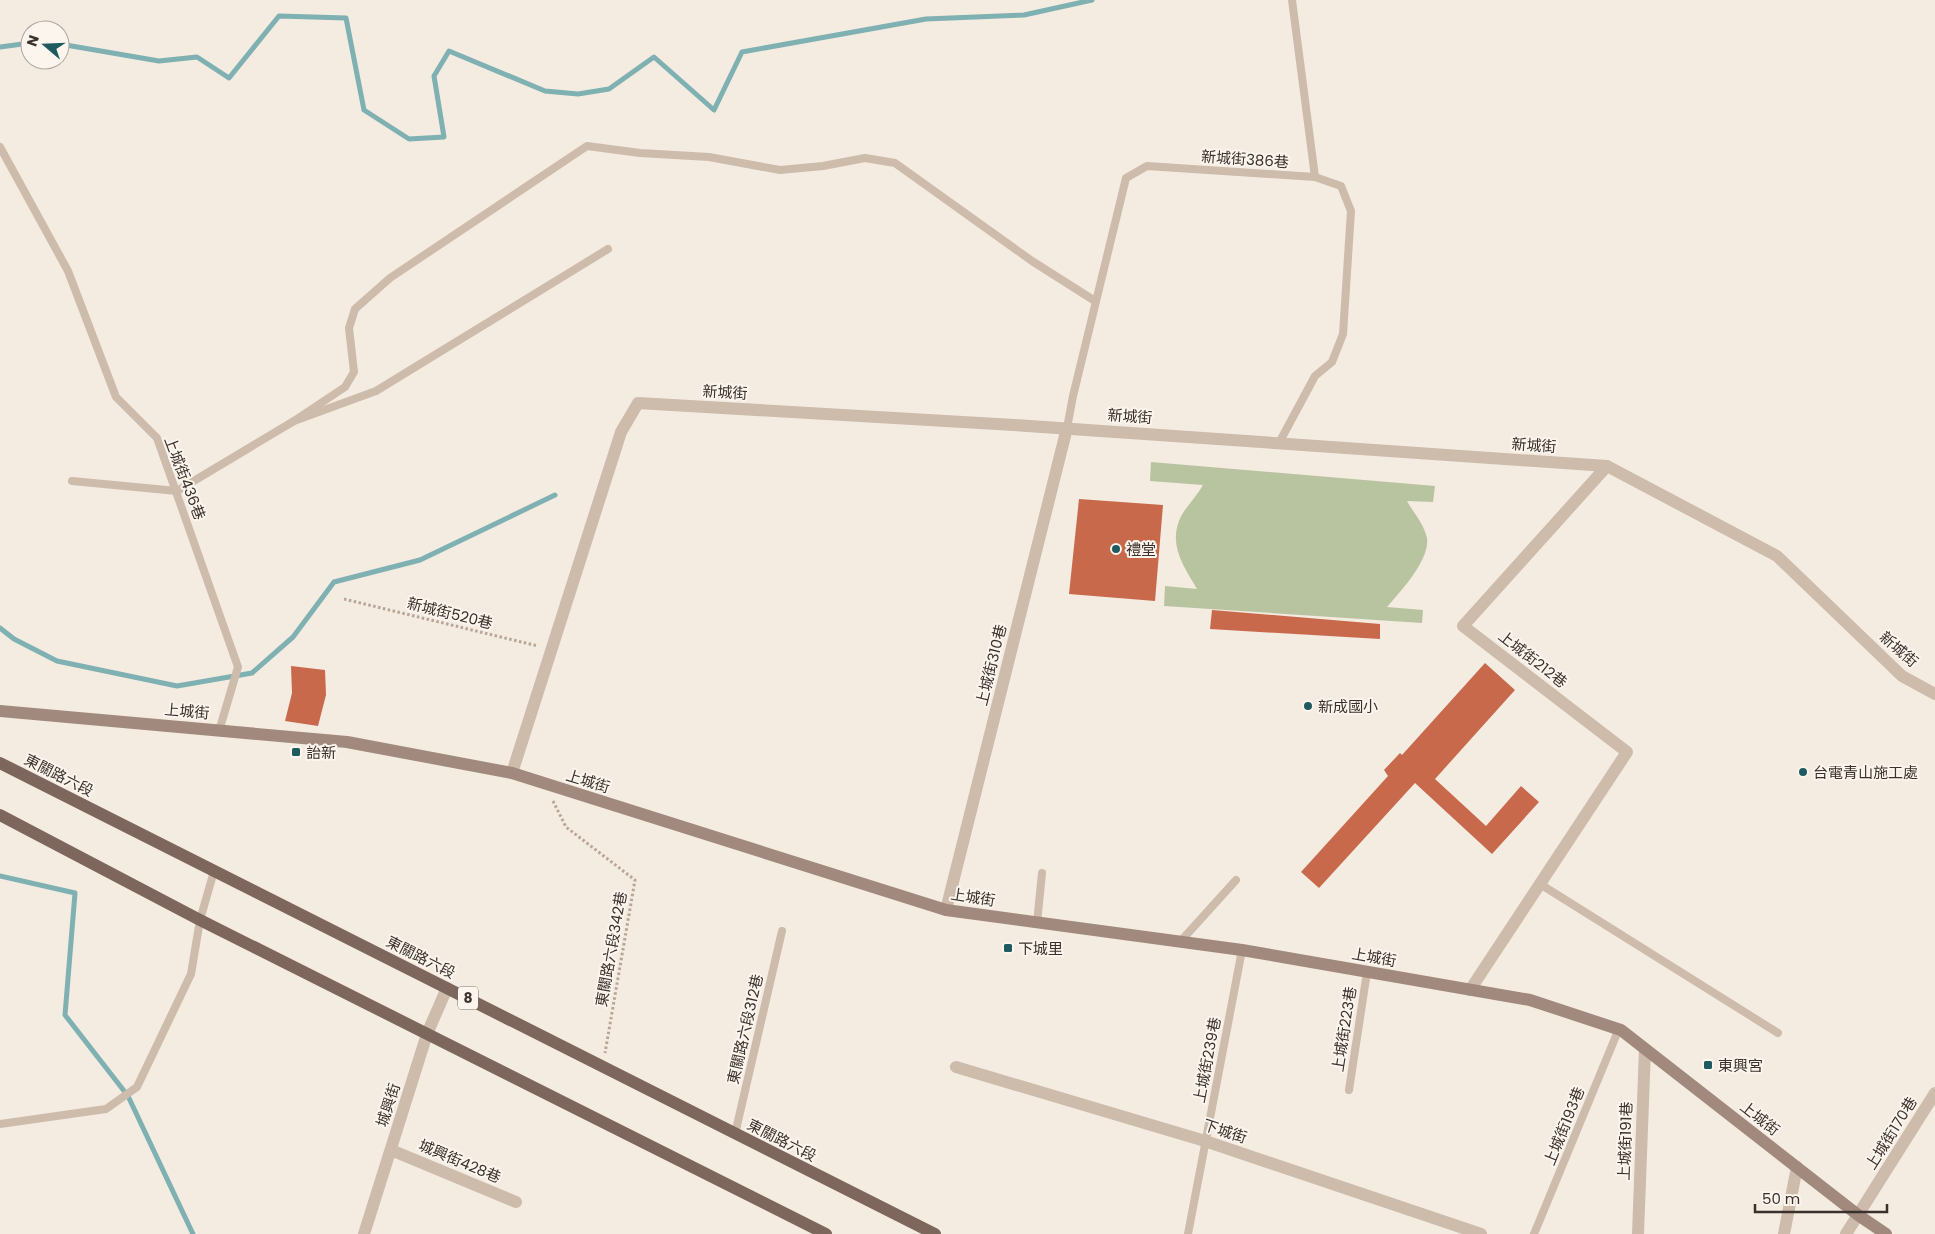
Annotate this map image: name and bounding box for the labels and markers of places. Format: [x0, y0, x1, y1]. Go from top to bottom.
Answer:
place label: 禮堂 [1126, 539, 1156, 560]
marker: 禮堂 [1110, 543, 1122, 555]
place label: 新成國小 [1318, 696, 1378, 717]
marker: 新成國小 [1302, 700, 1314, 712]
place label: 詒新 [306, 742, 336, 763]
marker: 詒新 [290, 746, 302, 758]
place label: 台電青山施工處 [1813, 762, 1918, 783]
marker: 台電青山施工處 [1797, 766, 1809, 778]
place label: 下城里 [1018, 938, 1063, 959]
marker: 下城里 [1002, 942, 1014, 954]
place label: 東興宮 [1718, 1055, 1763, 1076]
marker: 東興宮 [1702, 1059, 1714, 1071]

